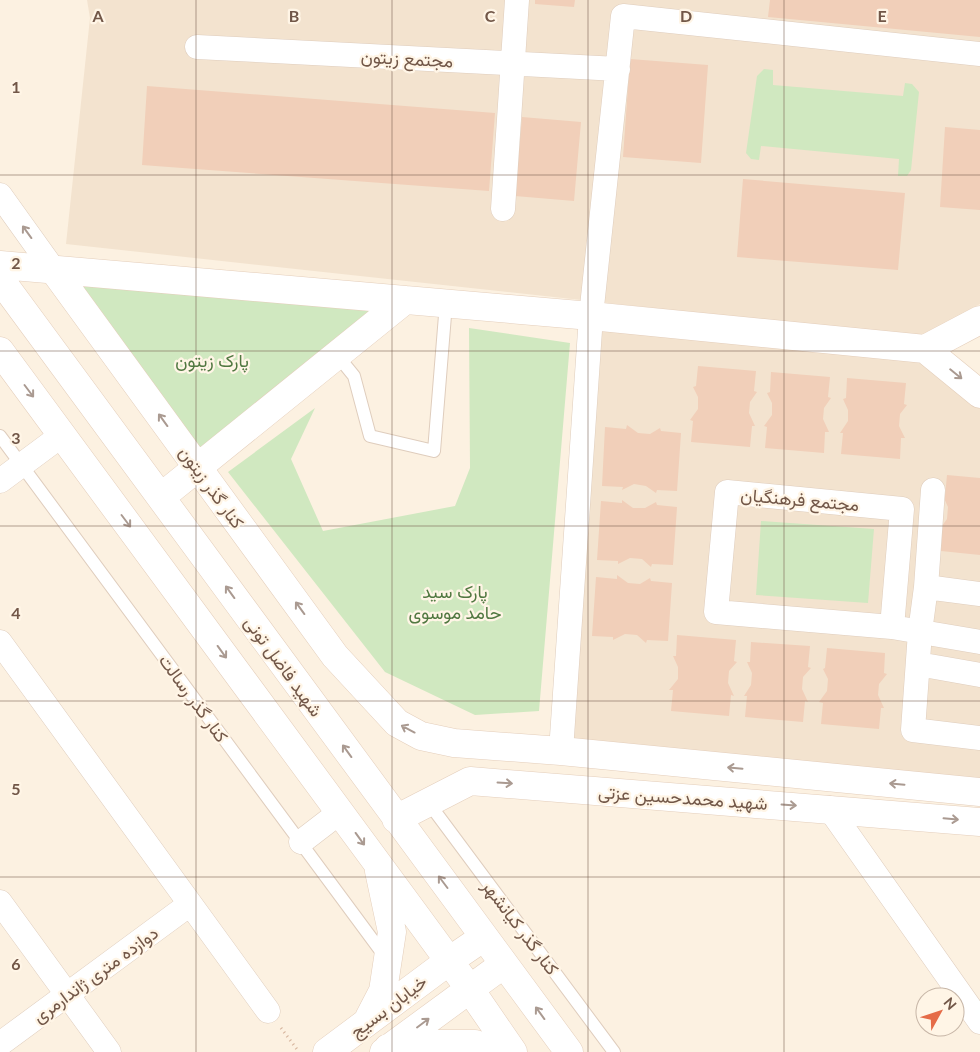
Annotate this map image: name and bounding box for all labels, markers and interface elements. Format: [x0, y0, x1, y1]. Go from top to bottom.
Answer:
text: A [91, 6, 104, 25]
text: B [289, 6, 299, 25]
text: C [485, 6, 496, 25]
text: D [680, 6, 692, 25]
text: E [877, 6, 887, 25]
street label: مجتمع زیتون [360, 45, 454, 73]
text: 1 [11, 77, 21, 96]
one-way arrow [21, 226, 32, 239]
text: 2 [11, 253, 21, 272]
park label: پارک زیتون [175, 349, 249, 373]
one-way arrow [949, 368, 962, 379]
one-way arrow [24, 383, 34, 397]
one-way arrow [158, 414, 168, 428]
text: 3 [11, 428, 21, 447]
street label: کنار گذر زیتون [174, 442, 249, 533]
street label: مجتمع فرهنگیان [740, 483, 860, 517]
one-way arrow [121, 514, 131, 528]
park label: پارک سید حامد موسوی [408, 580, 502, 624]
one-way arrow [225, 586, 236, 599]
one-way arrow [295, 601, 305, 615]
text: 4 [11, 603, 21, 622]
street label: شهید فاضل تونی [239, 611, 328, 721]
one-way arrow [217, 645, 228, 658]
street label: کنار گذر رسالت [154, 650, 233, 747]
one-way arrow [401, 723, 415, 733]
one-way arrow [342, 744, 352, 758]
one-way arrow [727, 763, 743, 773]
text: 5 [11, 779, 21, 798]
one-way arrow [497, 779, 513, 788]
one-way arrow [889, 779, 905, 788]
street label: شهید محمدحسین عزتی [597, 780, 769, 815]
one-way arrow [781, 801, 797, 810]
one-way arrow [943, 814, 959, 824]
one-way arrow [355, 832, 365, 846]
street label: کنار گذر کیانشهر [477, 874, 564, 979]
one-way arrow [438, 875, 448, 889]
street label: دوازده متری ژاندارمری [28, 921, 163, 1028]
text: 6 [11, 954, 21, 973]
street label: خیابان بسیج [345, 970, 432, 1044]
north arrow [915, 987, 965, 1037]
text: N [940, 994, 960, 1013]
one-way arrow [535, 1006, 545, 1020]
one-way arrow [416, 1018, 430, 1028]

